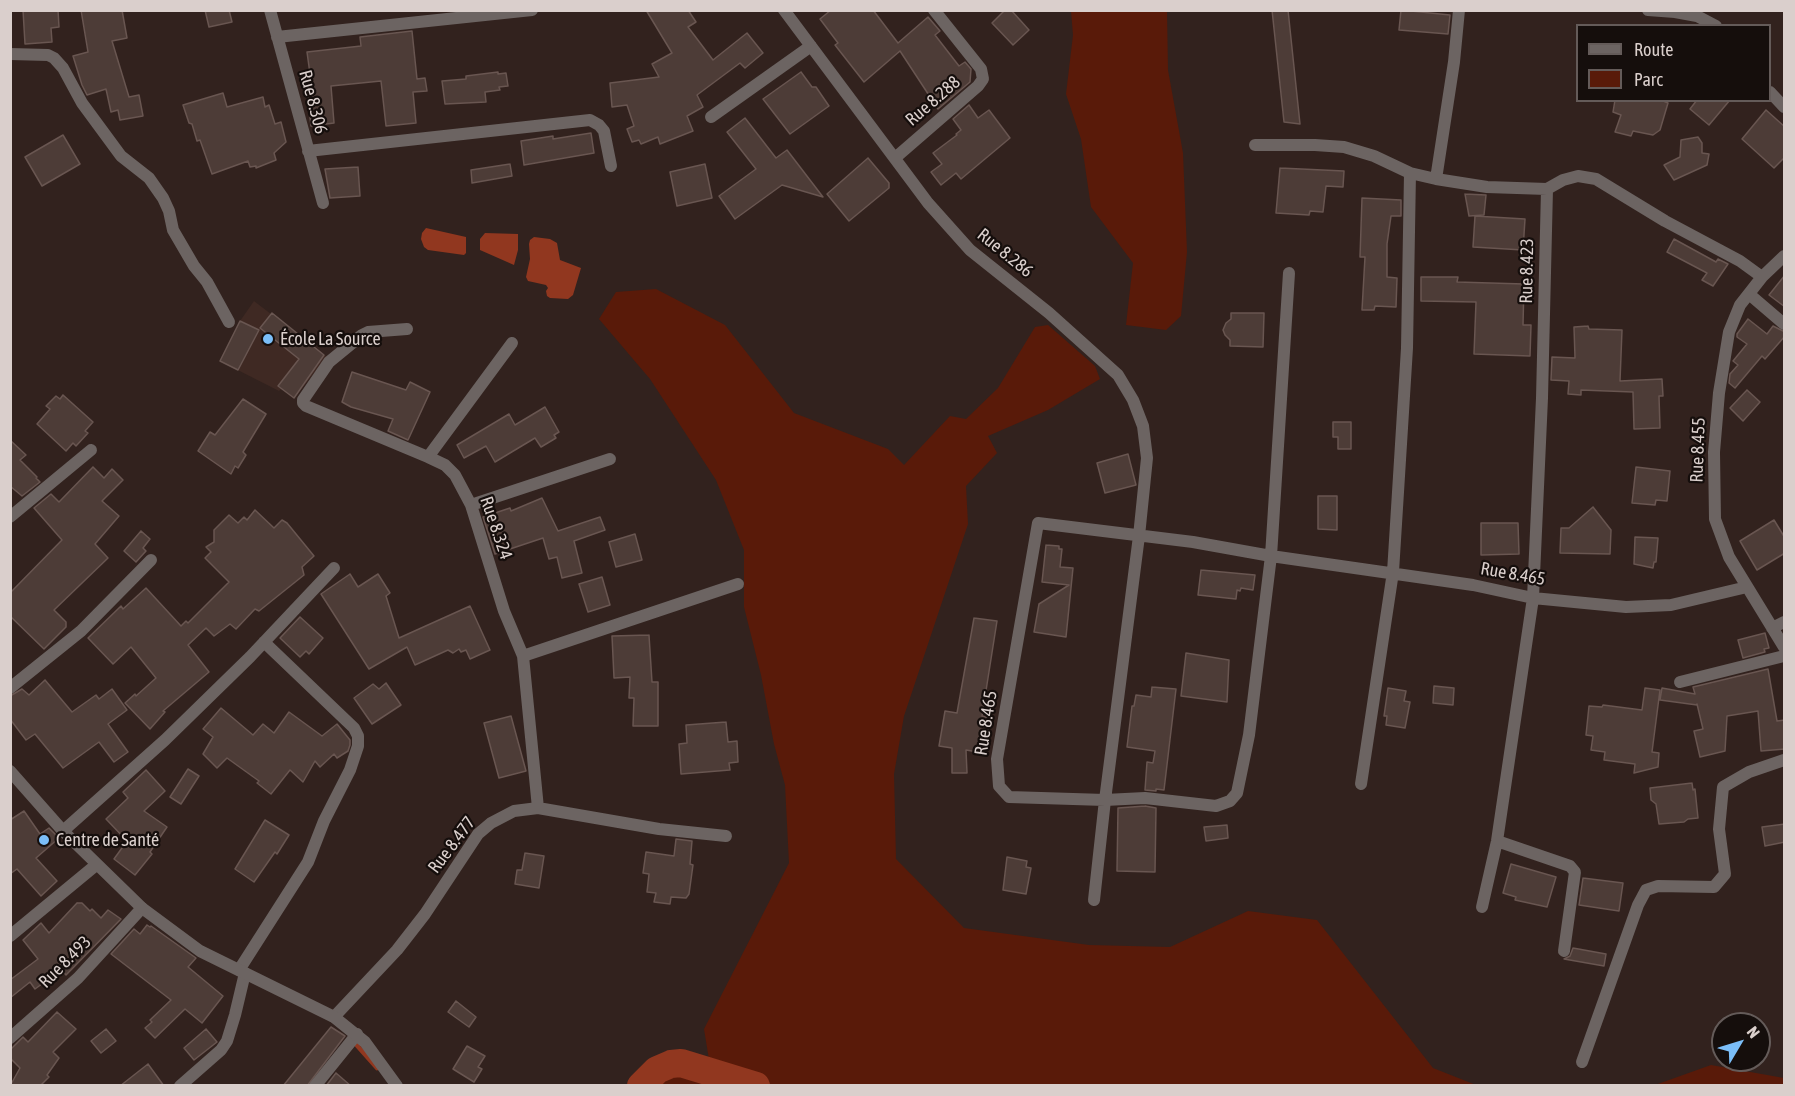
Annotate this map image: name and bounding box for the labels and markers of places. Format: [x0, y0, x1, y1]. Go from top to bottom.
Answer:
place label: École La Source [280, 328, 381, 350]
marker: École La Source [261, 332, 275, 346]
place label: Centre de Santé [56, 829, 159, 851]
marker: Centre de Santé [37, 833, 51, 847]

